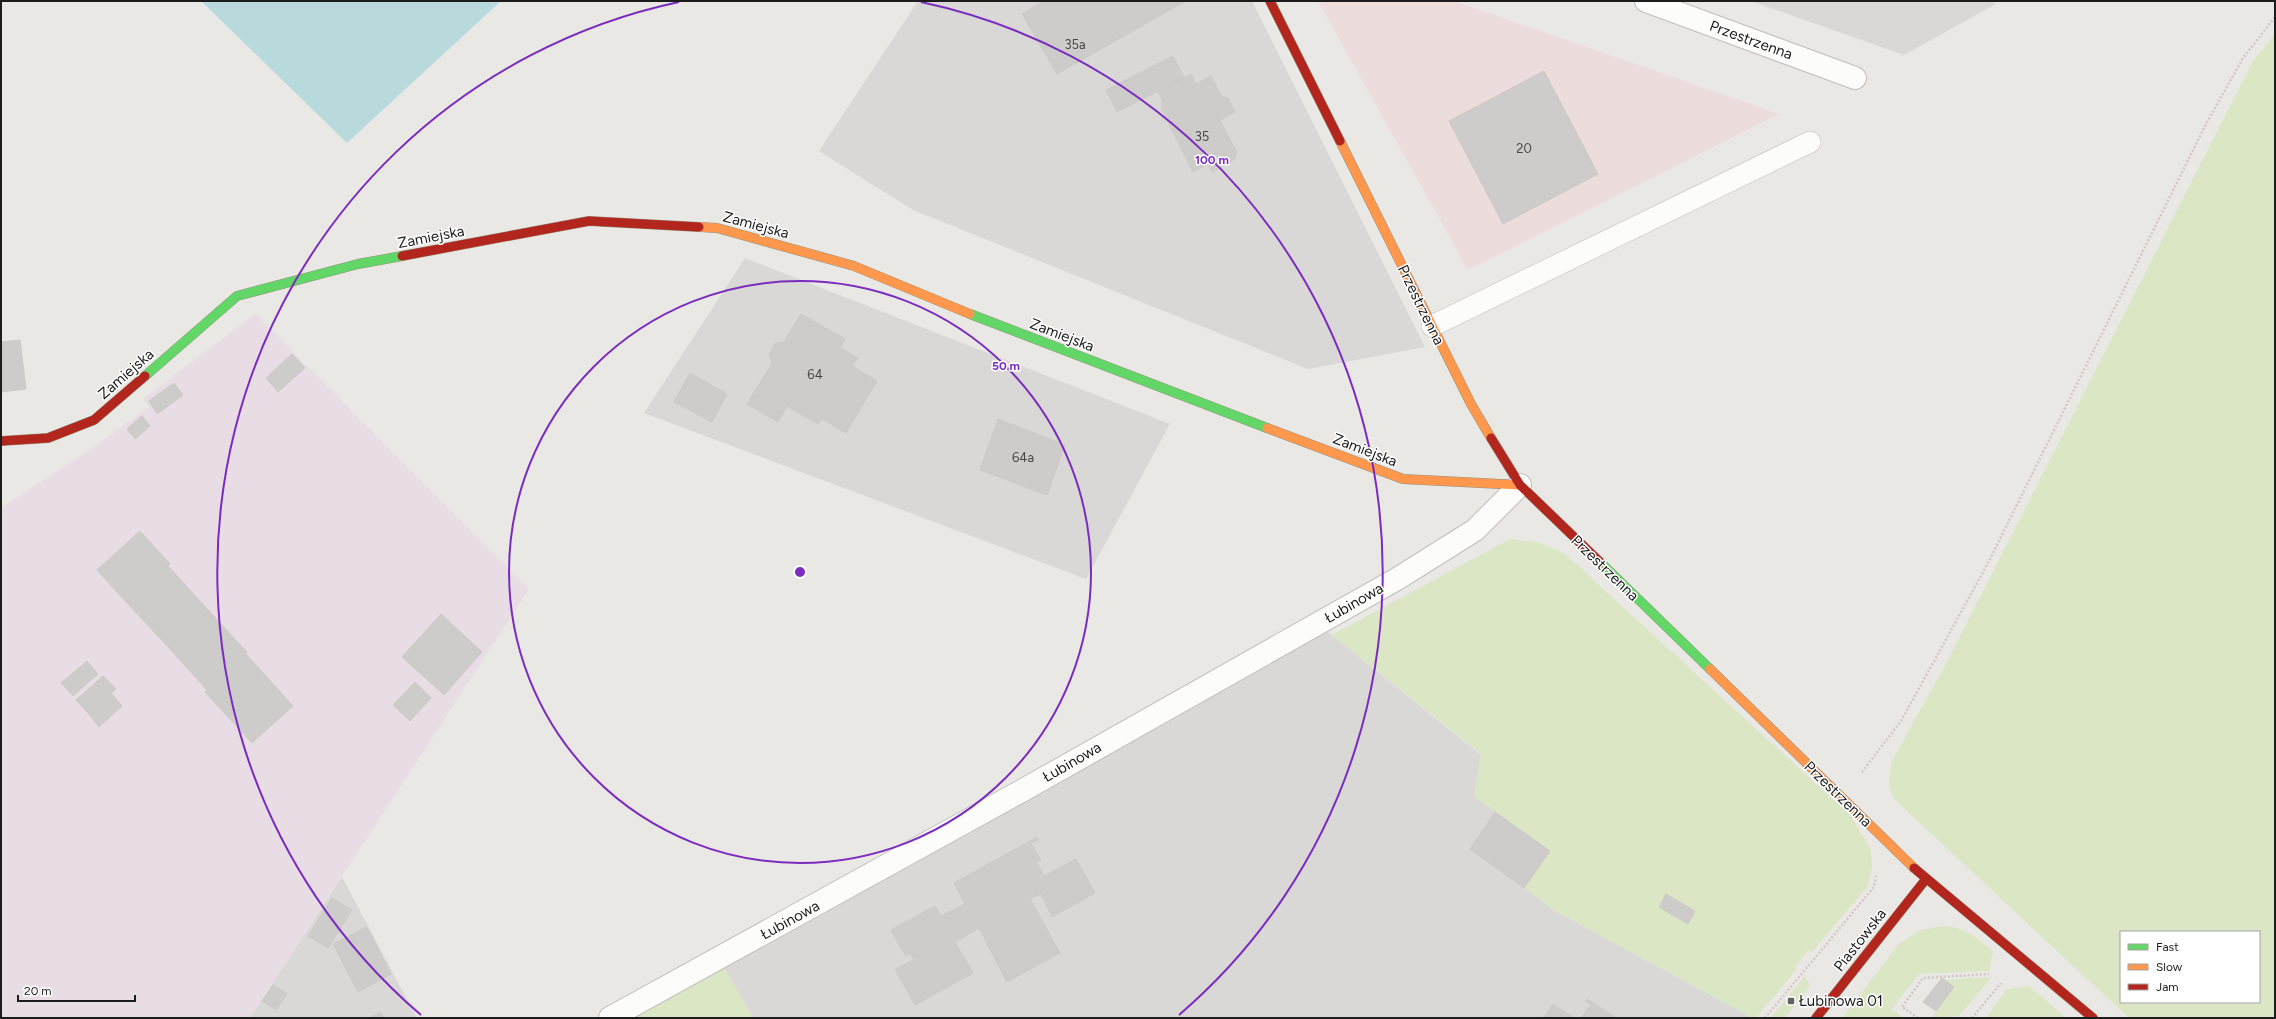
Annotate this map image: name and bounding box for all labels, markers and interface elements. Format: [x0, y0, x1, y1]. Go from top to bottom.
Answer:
street label: Przestrzenna [1707, 17, 1795, 63]
house number: 35a [1064, 37, 1086, 52]
house number: 35 [1195, 129, 1209, 144]
house number: 20 [1516, 141, 1532, 156]
text: 100 m [1195, 153, 1229, 167]
street label: Zamiejska [721, 208, 791, 242]
street label: Zamiejska [396, 222, 466, 252]
street label: Przestrzenna [1394, 262, 1448, 348]
street label: Zamiejska [1027, 315, 1097, 355]
street label: Zamiejska [95, 345, 157, 403]
text: 50 m [992, 359, 1020, 373]
house number: 64 [807, 367, 823, 382]
street label: Zamiejska [1330, 430, 1400, 470]
house number: 64a [1012, 450, 1034, 465]
street label: Przestrzenna [1567, 531, 1643, 605]
centre of rings [793, 565, 807, 579]
street label: Łubinowa [1322, 579, 1386, 627]
street label: Łubinowa [1040, 738, 1104, 786]
street label: Przestrzenna [1800, 757, 1876, 831]
street label: Łubinowa [757, 896, 823, 944]
street label: Piastowska [1830, 905, 1890, 975]
legend [2120, 931, 2260, 1003]
text: Fast [2156, 940, 2179, 954]
text: Slow [2156, 960, 2183, 974]
scale bar [18, 977, 135, 1003]
text: Jam [2156, 980, 2179, 994]
text: 20 m [24, 984, 52, 998]
place label: Łubinowa 01 [1799, 992, 1883, 1010]
marker: Łubinowa 01 [1786, 996, 1796, 1006]

